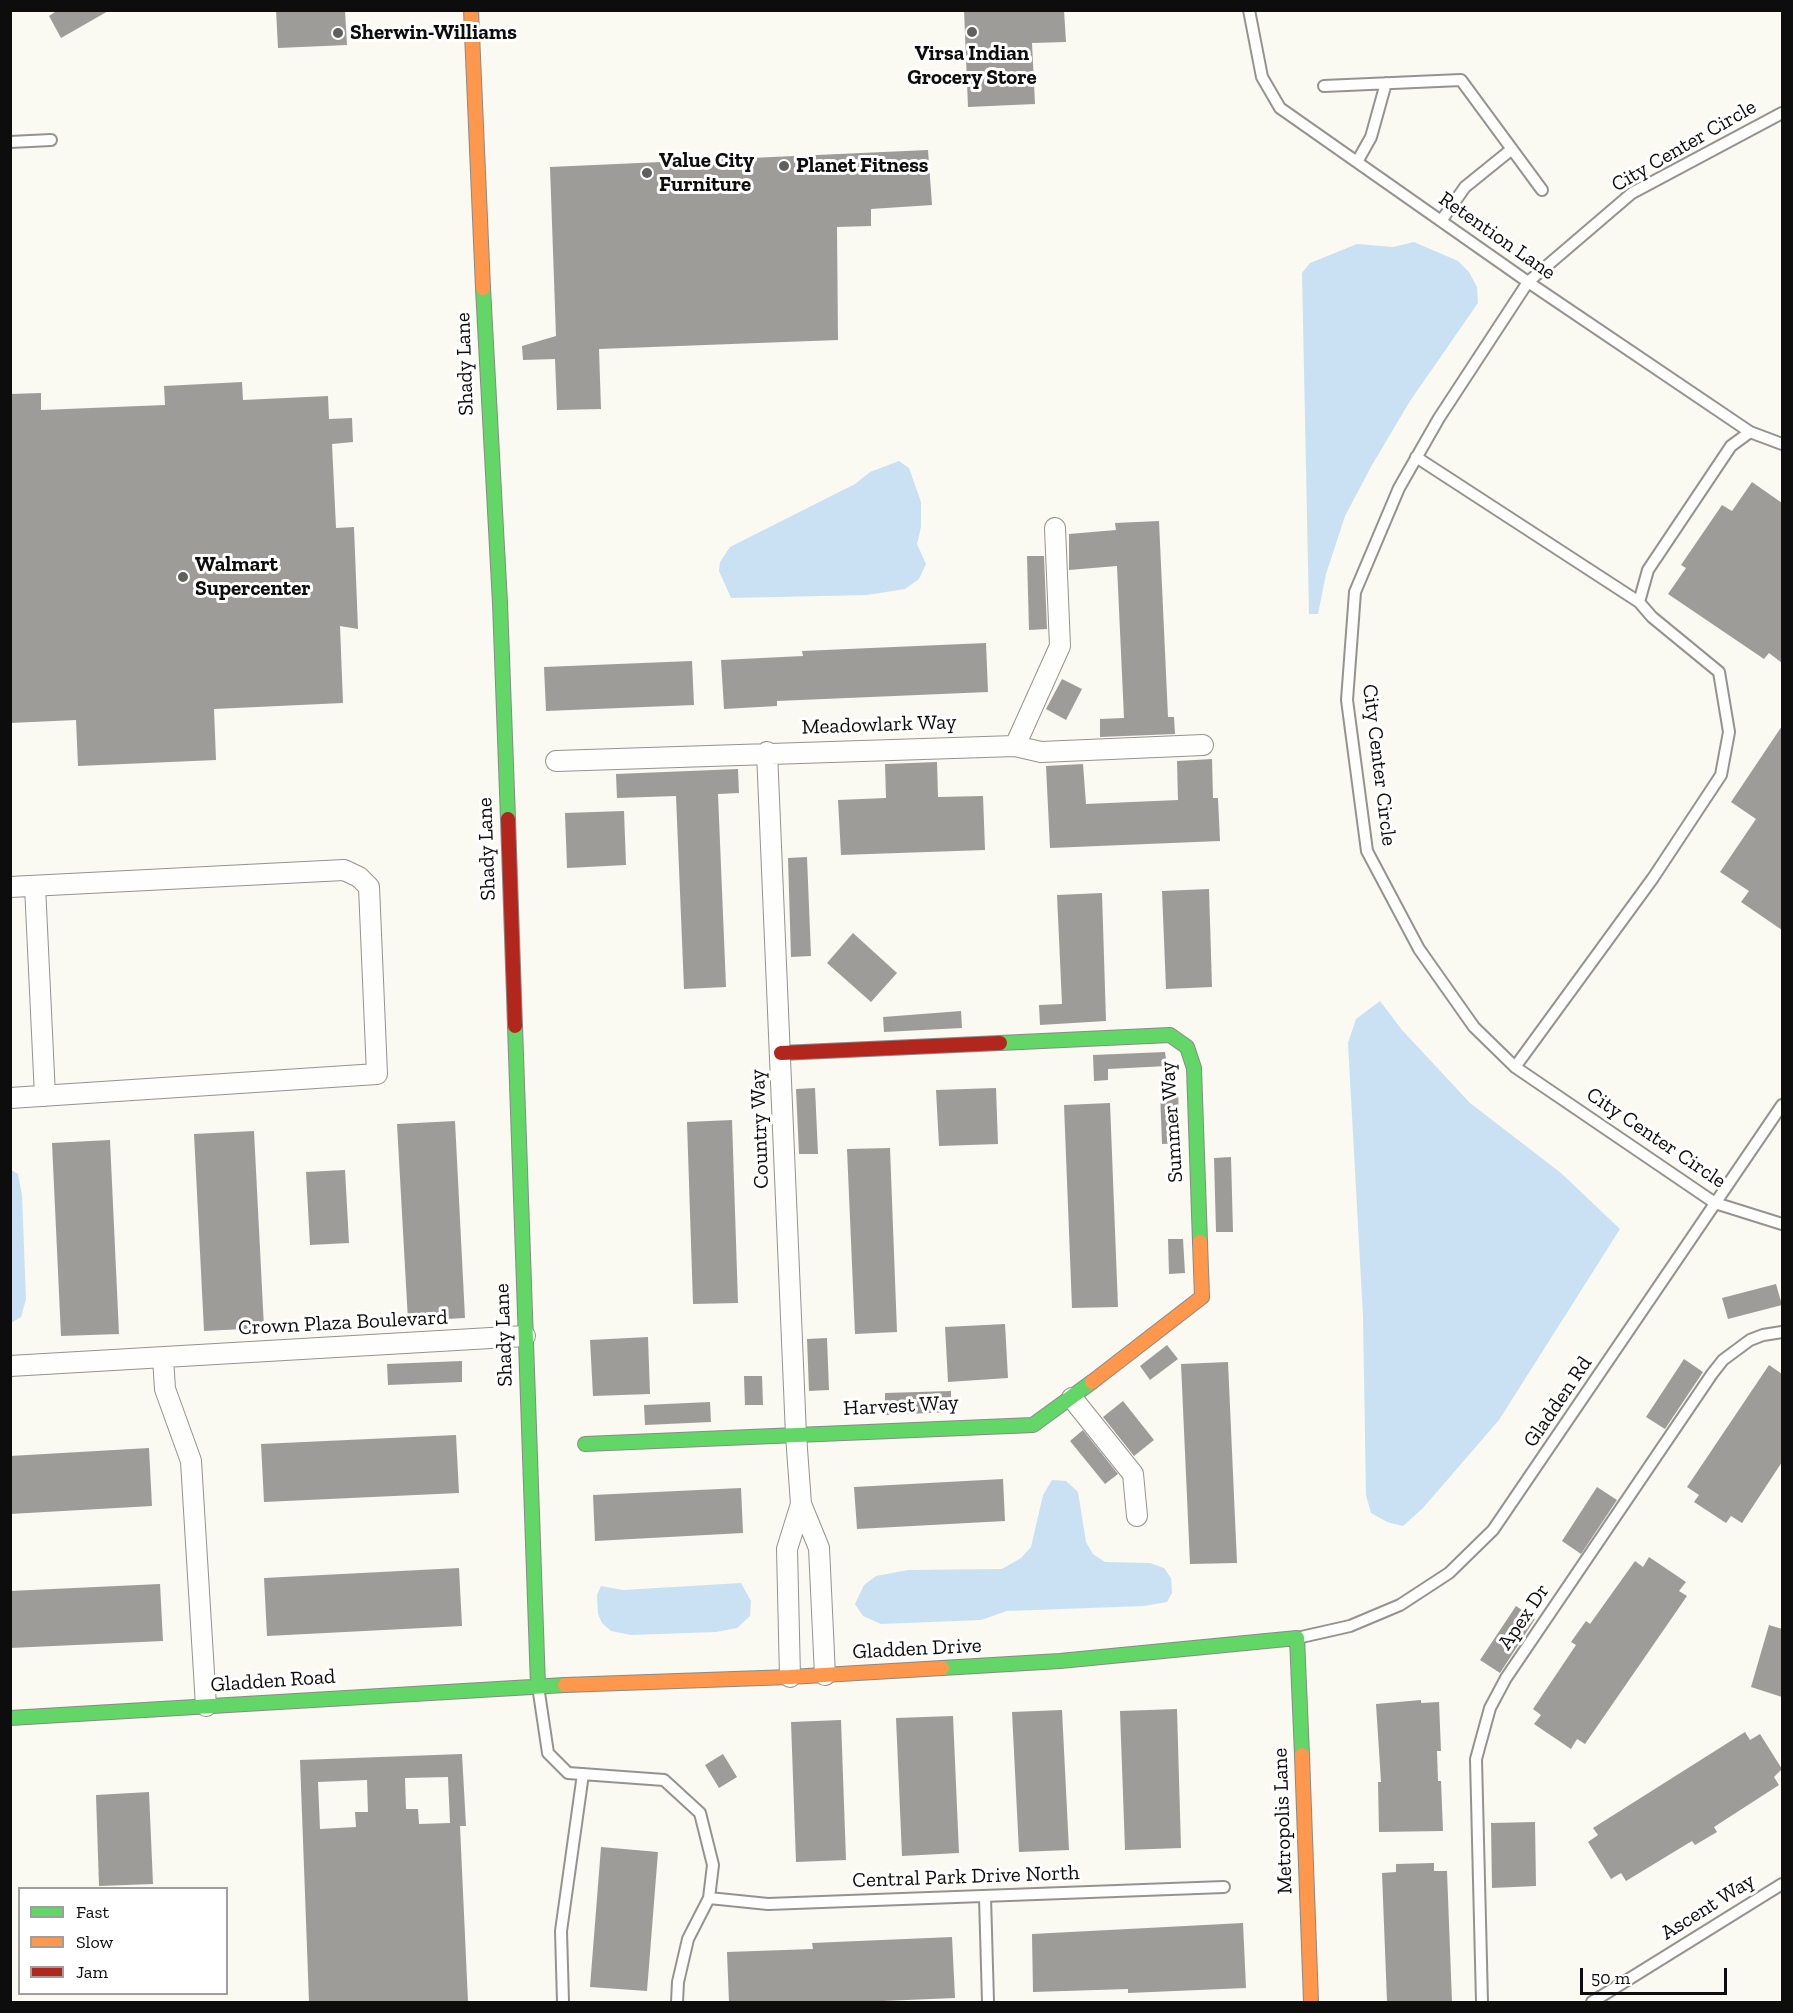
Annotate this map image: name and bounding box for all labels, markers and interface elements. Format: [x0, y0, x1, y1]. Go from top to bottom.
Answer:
place label: Sherwin-Williams [350, 20, 517, 46]
marker: Virsa Indian Grocery Store [965, 25, 979, 39]
marker: Sherwin-Williams [331, 26, 345, 40]
place label: Virsa Indian Grocery Store [907, 41, 1037, 91]
street label: City Center Circle [1607, 94, 1761, 198]
place label: Value City Furniture [659, 148, 754, 198]
place label: Planet Fitness [796, 153, 928, 179]
marker: Planet Fitness [777, 159, 791, 173]
marker: Value City Furniture [640, 166, 654, 180]
street label: Retention Lane [1434, 186, 1560, 286]
street label: Shady Lane [451, 312, 479, 416]
place label: Walmart Supercenter [195, 552, 311, 602]
marker: Walmart Supercenter [176, 570, 190, 584]
street label: City Center Circle [1357, 683, 1401, 847]
street label: Meadowlark Way [801, 710, 957, 740]
street label: Shady Lane [473, 797, 501, 901]
street label: Summer Way [1155, 1060, 1189, 1184]
street label: Country Way [745, 1069, 775, 1189]
street label: City Center Circle [1581, 1082, 1731, 1194]
street label: Shady Lane [490, 1283, 518, 1387]
street label: Crown Plaza Boulevard [238, 1305, 448, 1341]
street label: Gladden Rd [1518, 1352, 1598, 1452]
street label: Harvest Way [843, 1390, 959, 1422]
street label: Apex Dr [1493, 1579, 1555, 1655]
street label: Gladden Drive [852, 1633, 982, 1665]
street label: Gladden Road [210, 1664, 336, 1698]
street label: Metropolis Lane [1268, 1747, 1298, 1895]
street label: Central Park Drive North [852, 1860, 1080, 1894]
street label: Ascent Way [1656, 1868, 1760, 1946]
legend [18, 1887, 228, 1995]
text: Fast [76, 1901, 109, 1923]
text: Slow [76, 1931, 113, 1953]
scale bar [1583, 1956, 1730, 1994]
text: Jam [76, 1961, 108, 1983]
text: 50 m [1591, 1967, 1630, 1989]

